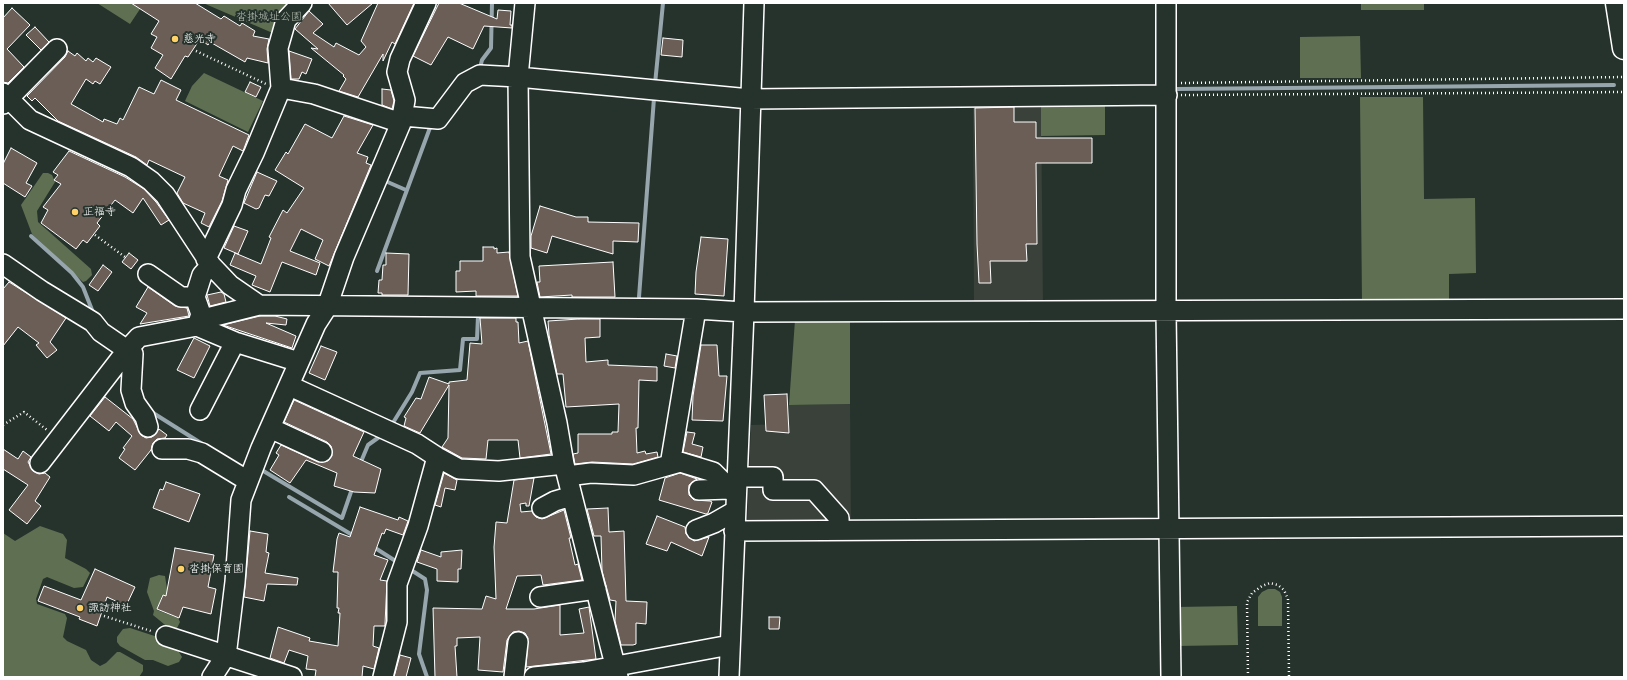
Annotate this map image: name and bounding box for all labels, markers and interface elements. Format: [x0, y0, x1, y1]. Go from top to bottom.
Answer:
park label: 沓掛城址公園 [236, 10, 302, 24]
place label: 慈光寺 [183, 32, 216, 46]
marker: 慈光寺 [170, 34, 180, 44]
place label: 正福寺 [83, 205, 116, 219]
marker: 正福寺 [70, 207, 80, 217]
place label: 沓掛保育園 [189, 562, 244, 576]
marker: 沓掛保育園 [176, 564, 186, 574]
place label: 諏訪神社 [88, 601, 132, 615]
marker: 諏訪神社 [75, 603, 85, 613]

